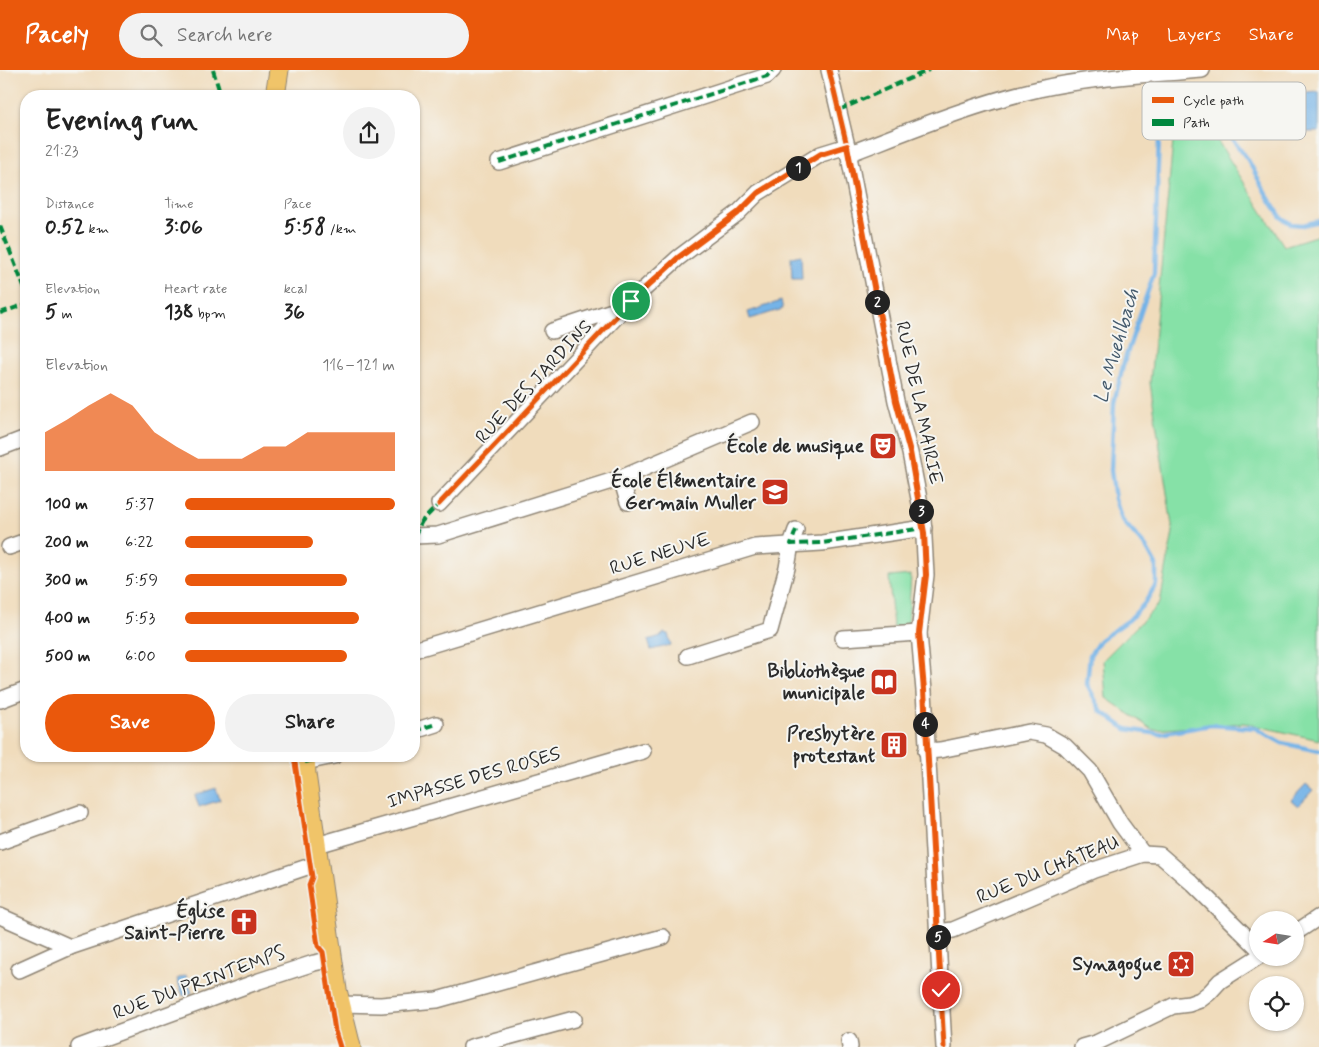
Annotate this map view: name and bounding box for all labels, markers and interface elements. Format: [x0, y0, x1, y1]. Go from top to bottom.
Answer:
search box [119, 13, 469, 58]
text: Pacely [25, 20, 89, 51]
icon: search [137, 21, 165, 49]
text: Search here [177, 23, 273, 48]
text: Map [1106, 23, 1139, 47]
text: Layers [1167, 23, 1221, 47]
text: Share [1249, 23, 1294, 47]
legend [1142, 82, 1306, 140]
text: Cycle path [1183, 92, 1244, 110]
text: Evening run [45, 103, 198, 140]
button: share [343, 107, 395, 159]
text: Path [1183, 114, 1210, 132]
text: 21:23 [45, 141, 79, 162]
pin: 1 [786, 156, 810, 180]
text: 1 [795, 159, 802, 177]
text: Distance [45, 195, 94, 213]
text: Time [164, 195, 194, 213]
text: Pace [284, 195, 312, 213]
text: 0.52 [45, 213, 85, 241]
text: 3:06 [164, 213, 203, 241]
text: 5:58 [284, 213, 326, 241]
text: km [85, 220, 109, 238]
text: /km [326, 220, 356, 238]
text: Elevation [45, 280, 100, 298]
text: Heart rate [164, 280, 227, 298]
text: kcal [284, 280, 307, 298]
pin [610, 280, 652, 322]
water label: Le Muehlbach [1088, 285, 1146, 407]
icon: arrive [617, 287, 645, 315]
pin: 2 [864, 290, 890, 314]
text: 2 [874, 293, 881, 311]
text: 5 [45, 298, 58, 326]
text: 138 [164, 298, 194, 326]
text: 36 [284, 298, 305, 326]
text: m [58, 305, 73, 323]
text: bpm [194, 305, 226, 323]
street label: RUE DES JARDINS [470, 315, 598, 449]
street label: RUE DE LA MAIRIE [889, 319, 949, 487]
text: Elevation [45, 355, 108, 376]
text: 116–121 m [322, 355, 395, 376]
theatre icon: École de musique [868, 431, 898, 461]
place label: École de musique [727, 432, 865, 460]
place label: École Élémentaire Germain Muller [611, 467, 757, 516]
school or university icon: École Élémentaire Germain Muller [760, 477, 790, 507]
text: 100 m [45, 494, 88, 515]
text: 5:37 [125, 494, 154, 515]
pin: 3 [908, 498, 934, 524]
text: 3 [918, 502, 925, 520]
street label: RUE NEUVE [607, 527, 713, 581]
text: 200 m [45, 532, 89, 553]
text: 6:22 [125, 532, 154, 553]
text: 300 m [45, 570, 88, 591]
text: 5:59 [125, 570, 158, 591]
text: 400 m [45, 608, 90, 629]
text: 5:53 [125, 608, 155, 629]
text: 500 m [45, 646, 90, 667]
text: 6:00 [125, 646, 156, 667]
place label: Bibliothèque municipale [767, 659, 865, 706]
library icon: Bibliothèque municipale [869, 667, 899, 697]
button: Save [45, 694, 215, 752]
button: Share [225, 694, 395, 752]
pin: 4 [912, 712, 938, 736]
text: 4 [921, 715, 930, 733]
place label: Presbytère protestant [787, 722, 876, 769]
building icon: Presbytère protestant [879, 730, 909, 760]
street label: IMPASSE DES ROSES [385, 741, 564, 815]
street label: RUE DU CHÂTEAU [973, 830, 1123, 910]
place label: Église Saint-Pierre [124, 897, 226, 946]
church icon: Église Saint-Pierre [229, 907, 259, 937]
north arrow [1249, 911, 1304, 966]
map controls [1249, 911, 1304, 1031]
pin: 5 [926, 924, 950, 950]
text: 5 [934, 928, 943, 946]
street label: RUE DU PRINTEMPS [109, 940, 289, 1026]
synagogue icon: Synagogue [1166, 949, 1196, 979]
place label: Synagogue [1072, 952, 1163, 980]
pin [920, 969, 962, 1011]
icon: check [927, 976, 955, 1004]
button: locate [1249, 976, 1304, 1031]

